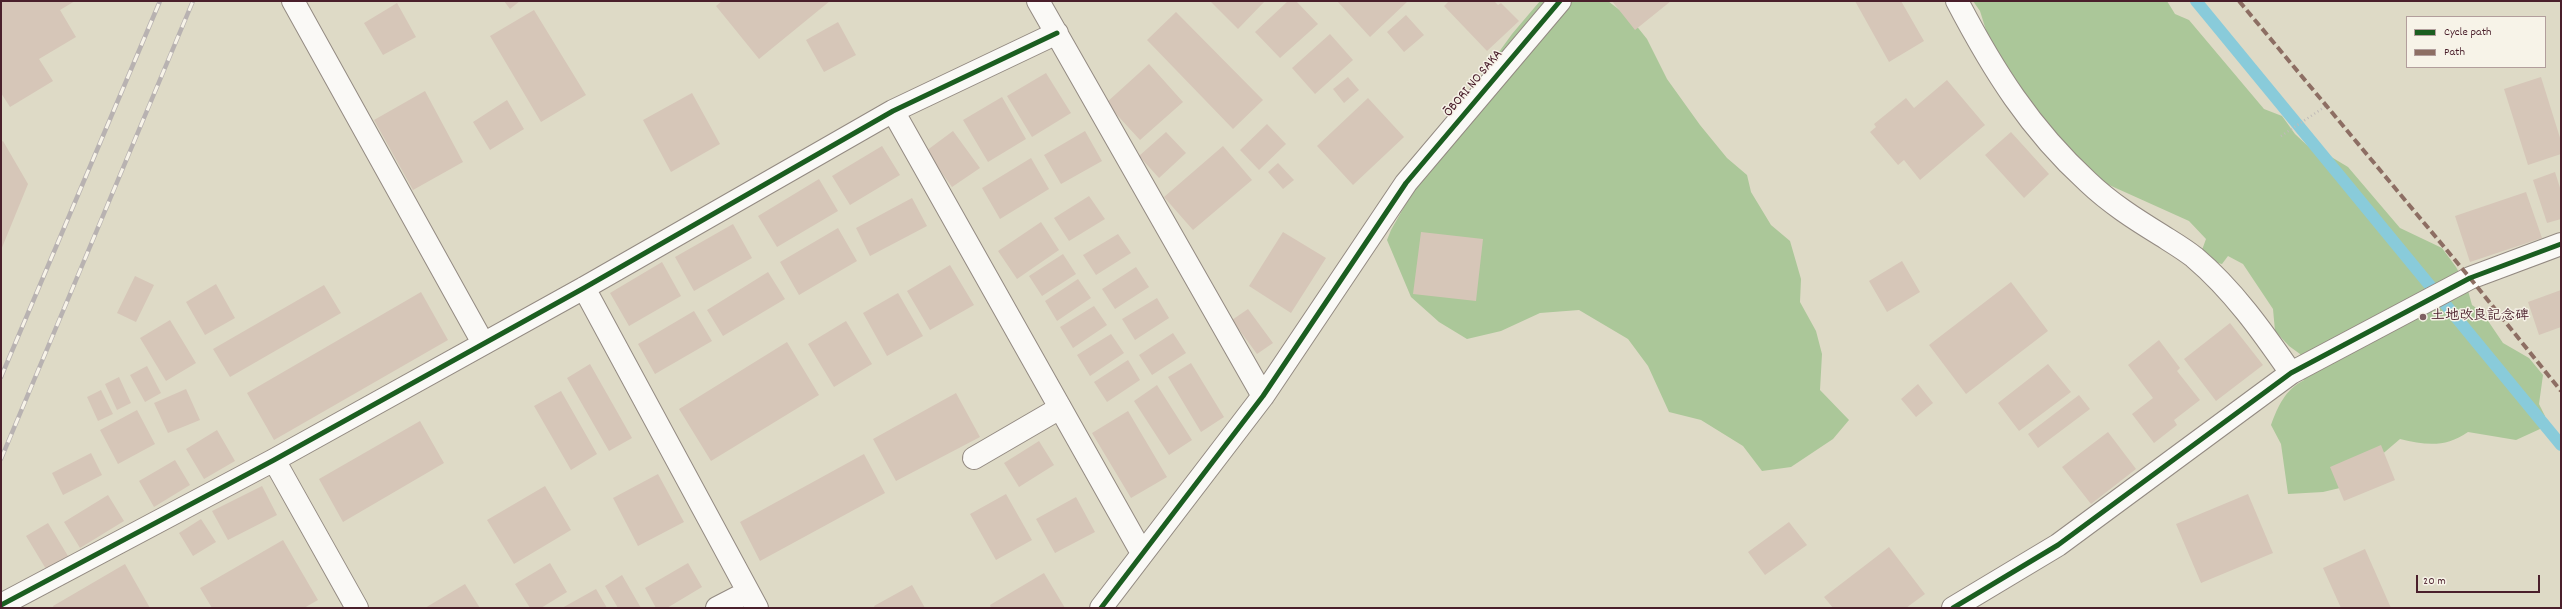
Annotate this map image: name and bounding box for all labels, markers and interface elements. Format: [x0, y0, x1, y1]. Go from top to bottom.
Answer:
legend [2406, 16, 2546, 68]
text: Cycle path [2444, 24, 2492, 41]
text: Path [2444, 44, 2465, 61]
street label: ŌBORI NO SAKA [1441, 47, 1507, 121]
place label: 土地改良記念碑 [2431, 309, 2529, 325]
marker: 土地改良記念碑 [2418, 312, 2428, 322]
scale bar [2418, 567, 2542, 593]
text: 20 m [2423, 573, 2446, 590]

